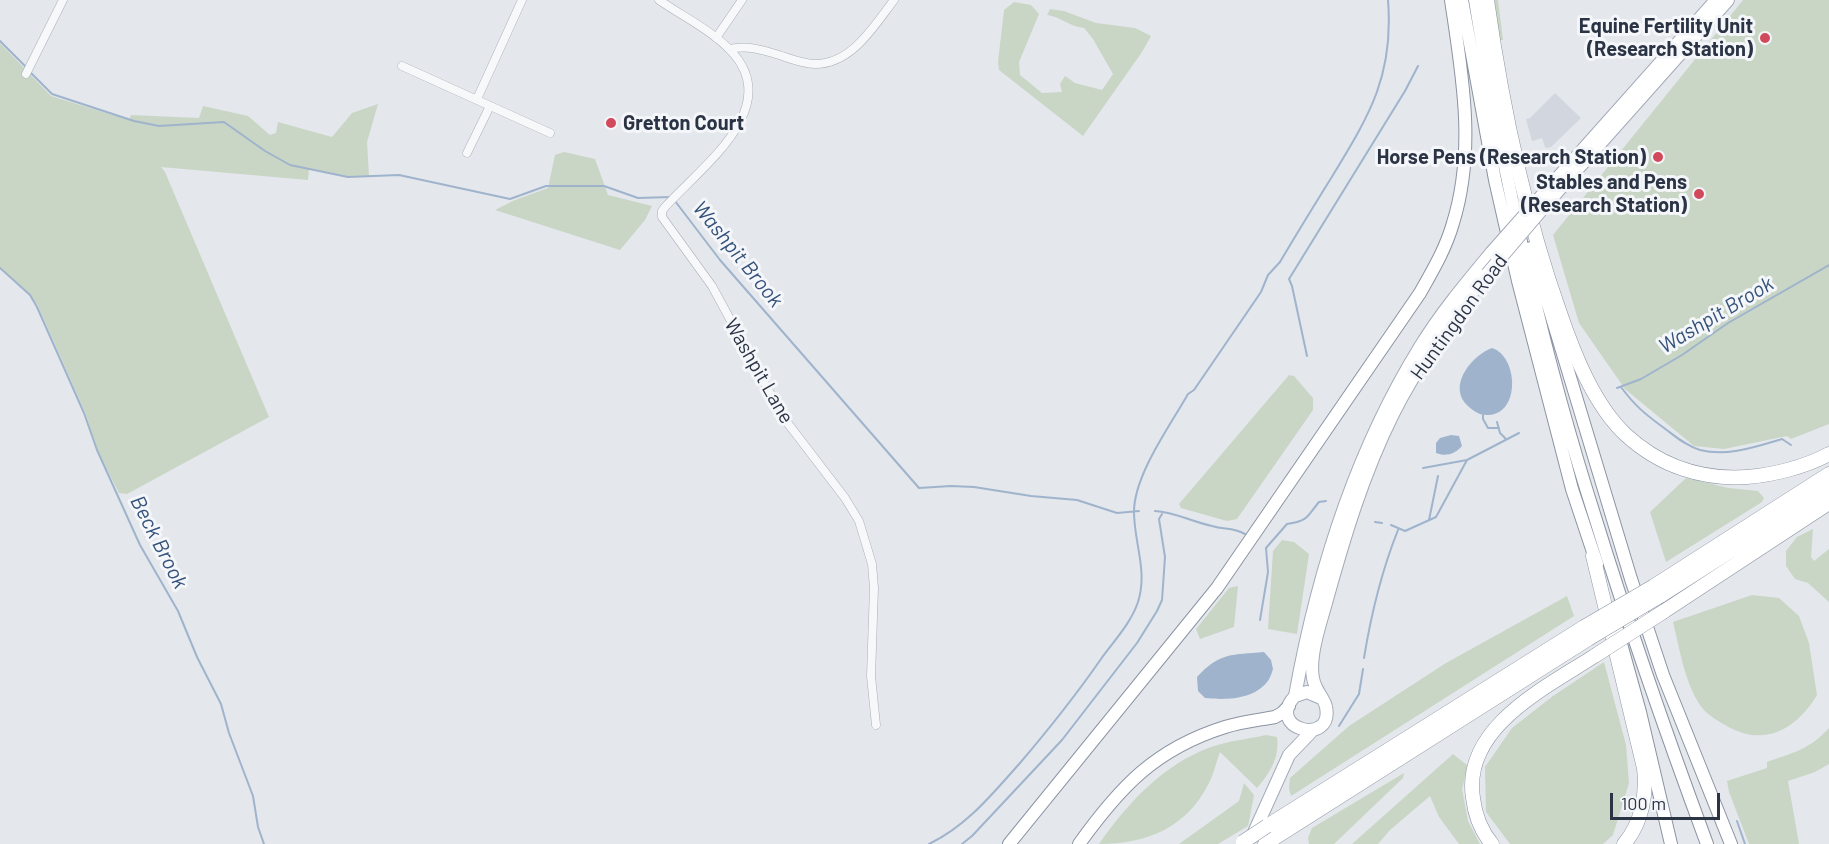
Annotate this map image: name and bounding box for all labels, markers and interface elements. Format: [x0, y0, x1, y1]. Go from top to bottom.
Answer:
place label: Equine Fertility Unit (Research Station) [1579, 14, 1753, 61]
marker: Equine Fertility Unit (Research Station) [1758, 31, 1772, 45]
place label: Gretton Court [623, 111, 744, 135]
marker: Gretton Court [604, 116, 618, 130]
place label: Horse Pens (Research Station) [1377, 145, 1646, 169]
marker: Horse Pens (Research Station) [1651, 150, 1665, 164]
place label: Stables and Pens (Research Station) [1521, 170, 1687, 217]
marker: Stables and Pens (Research Station) [1692, 187, 1706, 201]
water label: Washpit Brook [688, 196, 788, 312]
street label: Huntingdon Road [1405, 250, 1513, 384]
water label: Washpit Brook [1654, 271, 1778, 359]
street label: Washpit Lane [719, 314, 799, 428]
water label: Beck Brook [125, 491, 193, 593]
scale bar [1613, 781, 1722, 819]
text: 100 m [1621, 792, 1666, 814]

